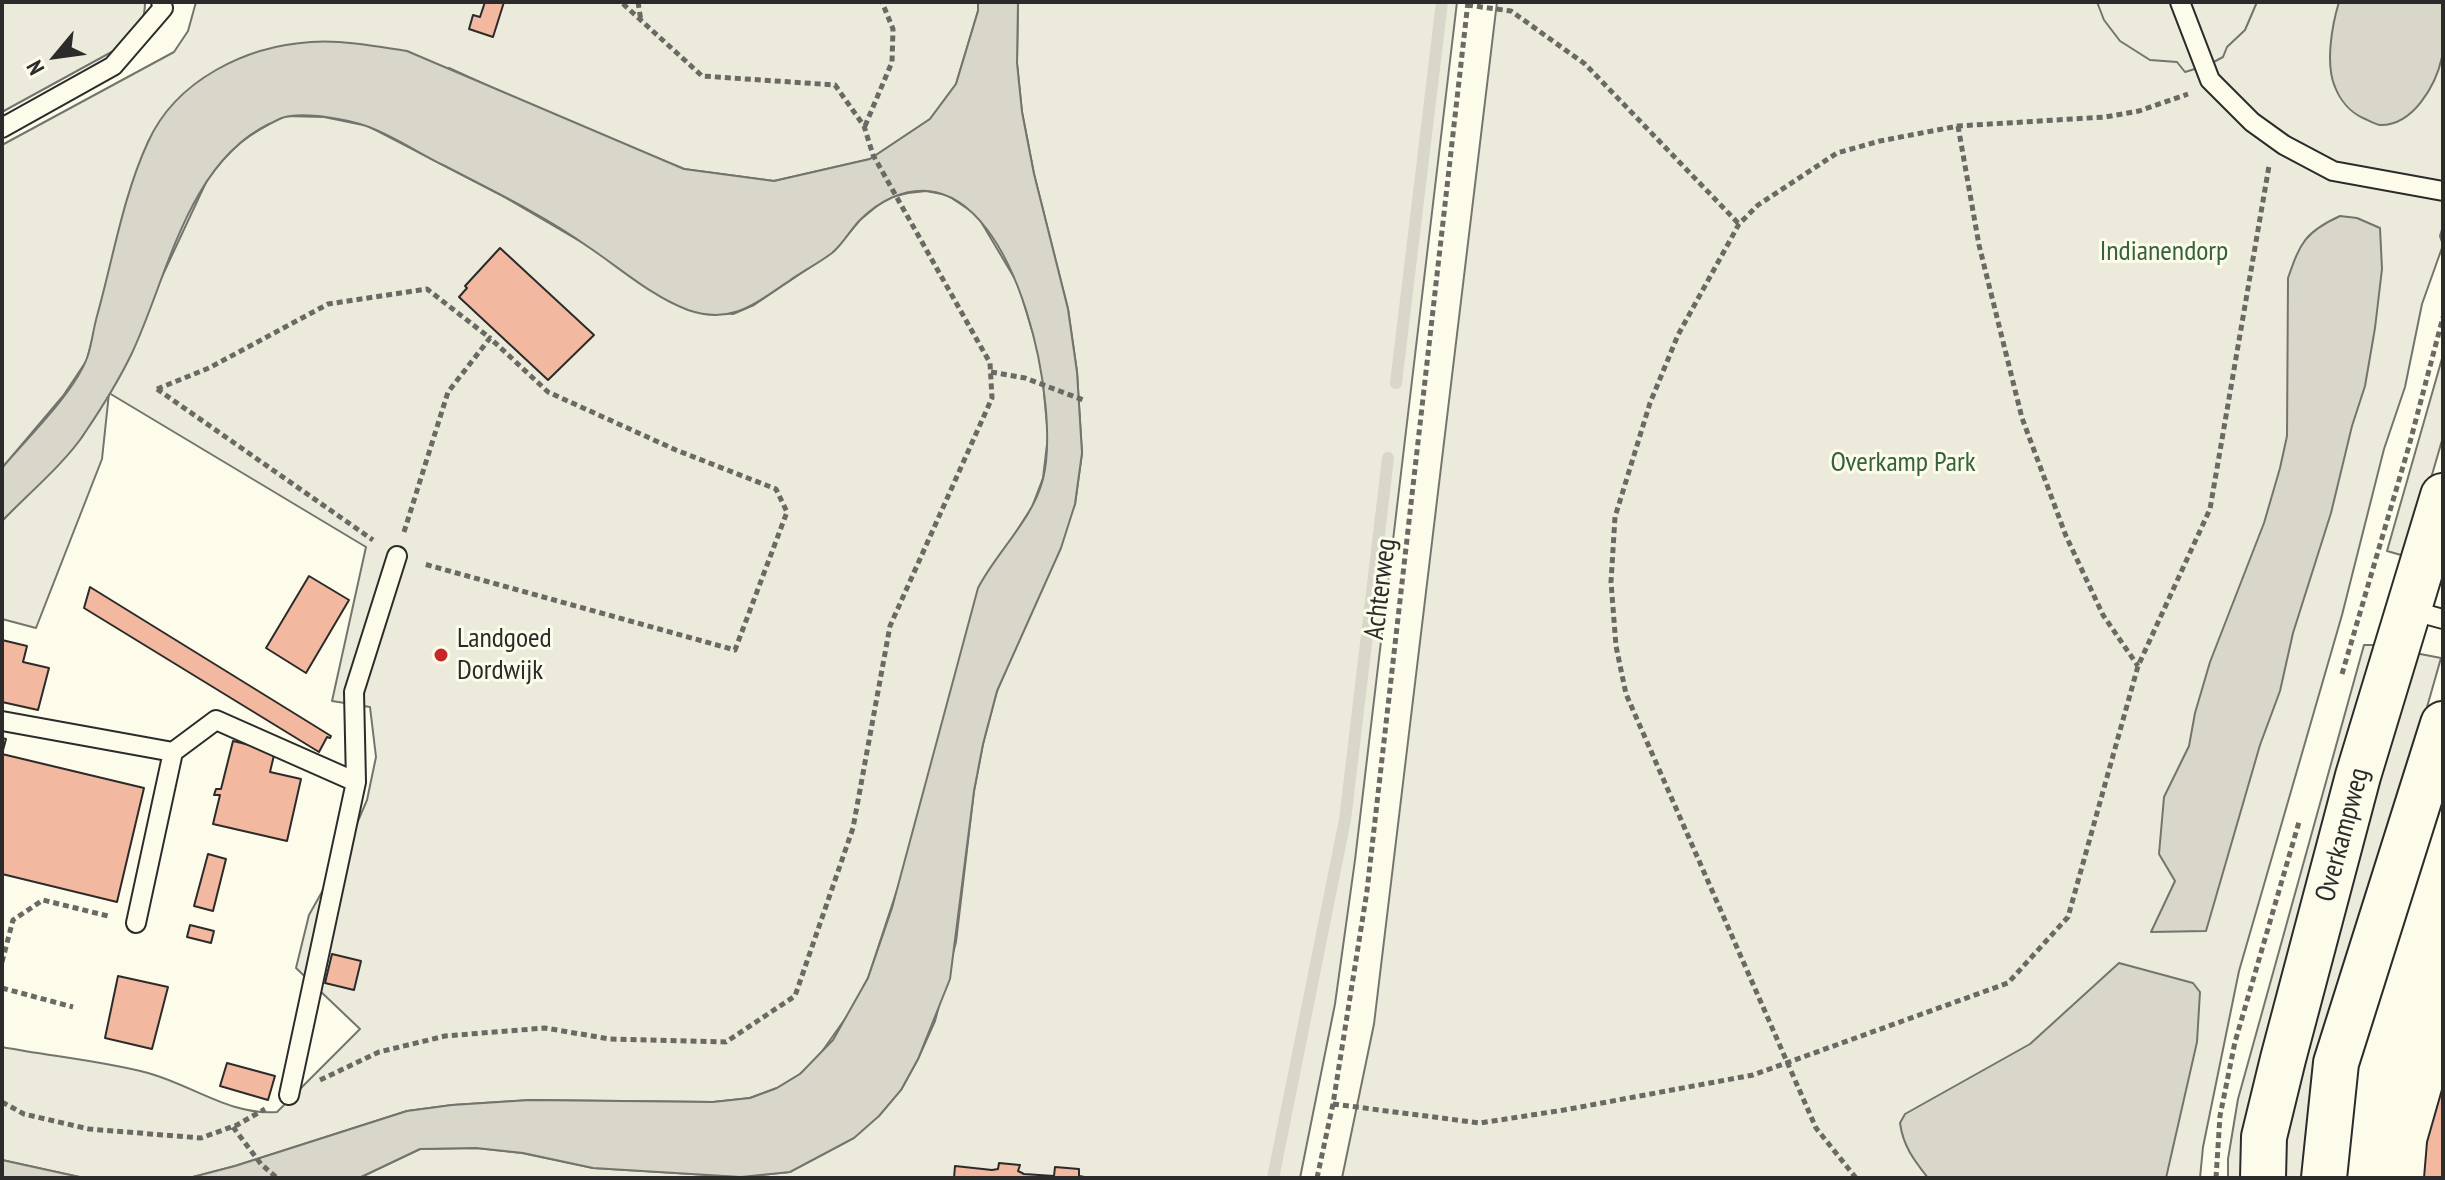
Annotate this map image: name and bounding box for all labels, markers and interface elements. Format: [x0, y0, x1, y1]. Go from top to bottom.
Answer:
north arrow [16, 16, 96, 96]
text: N [20, 56, 50, 80]
park label: Indianendorp [2100, 235, 2228, 269]
park label: Overkamp Park [1830, 446, 1976, 480]
street label: Achterweg [1358, 537, 1404, 641]
place label: Landgoed Dordwijk [457, 622, 552, 688]
marker: Landgoed Dordwijk [432, 646, 450, 664]
street label: Overkampweg [2309, 764, 2377, 906]

